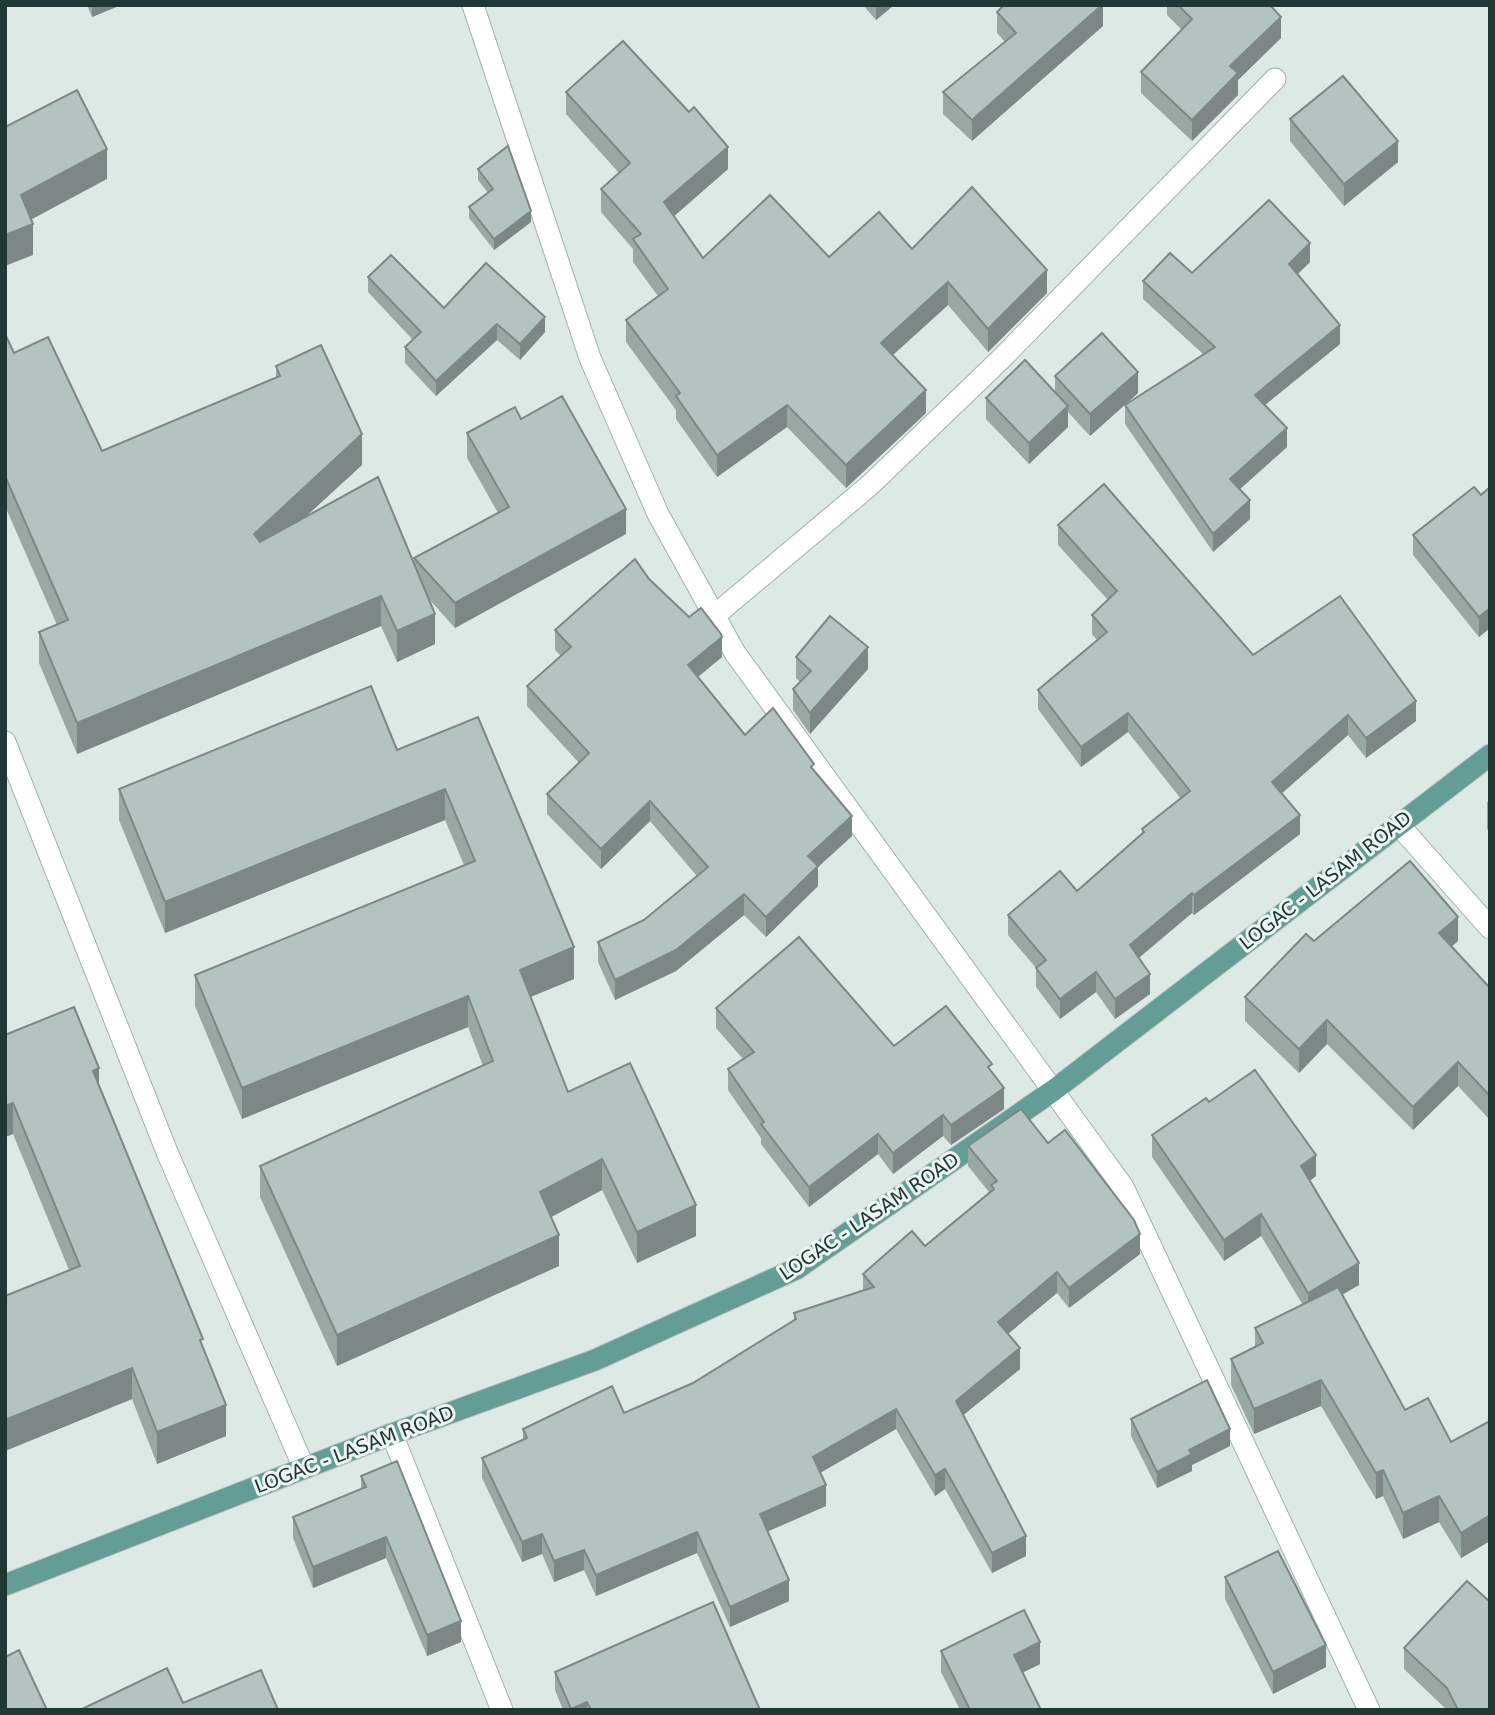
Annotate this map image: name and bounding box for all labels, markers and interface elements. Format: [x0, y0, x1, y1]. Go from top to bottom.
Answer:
street label: LOGAC - LASAM ROAD [1235, 806, 1415, 954]
street label: LOGAC - LASAM ROAD [775, 1148, 963, 1284]
street label: LOGAC - LASAM ROAD [251, 1401, 457, 1497]

